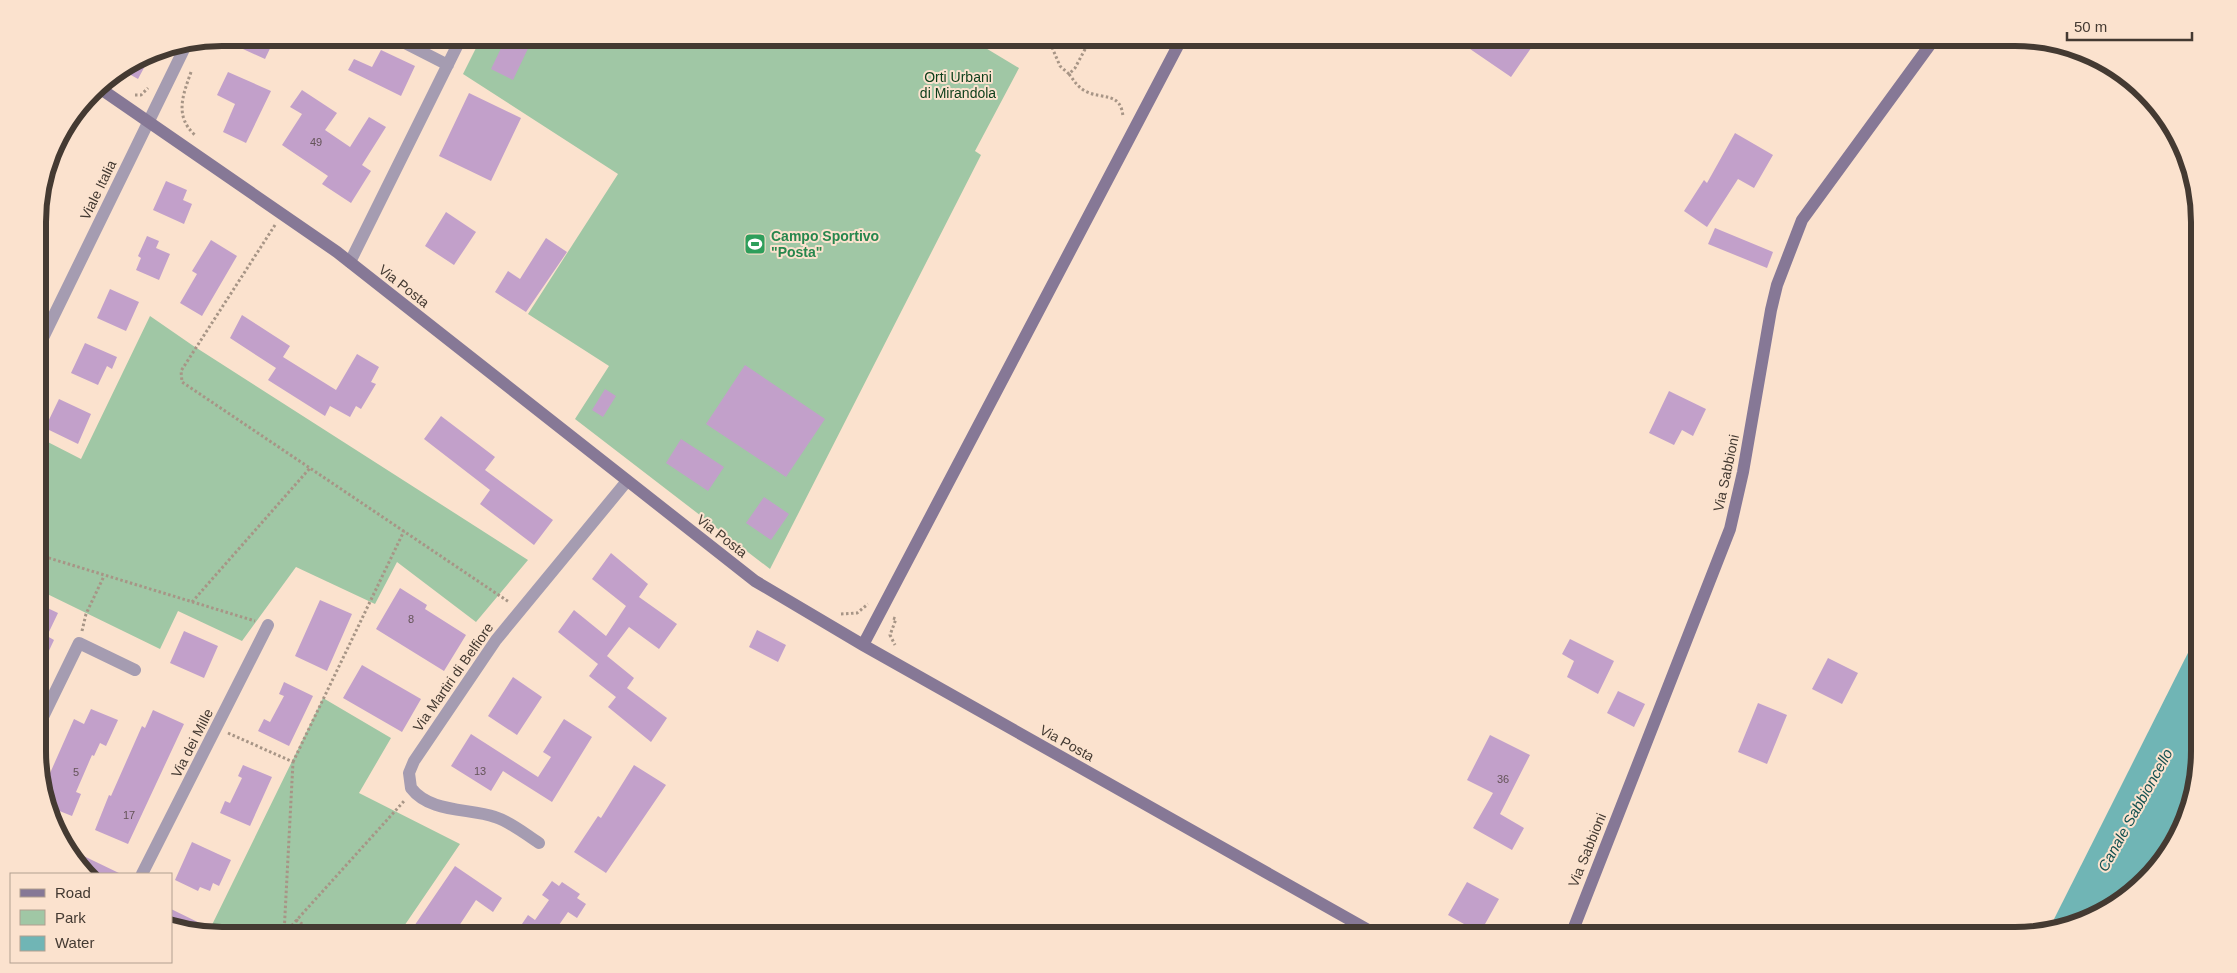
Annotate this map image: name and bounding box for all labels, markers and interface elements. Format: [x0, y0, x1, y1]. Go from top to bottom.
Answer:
scale bar [2067, 10, 2192, 42]
text: 50 m [2074, 18, 2107, 35]
park label: Orti Urbani di Mirandola [920, 69, 996, 101]
house number: 49 [310, 136, 322, 148]
street label: Viale Italia [77, 157, 119, 222]
place label: Campo Sportivo "Posta" [771, 228, 879, 260]
sports icon: Campo Sportivo "Posta" [743, 232, 767, 256]
street label: Via Posta [376, 261, 433, 311]
street label: Via Sabbioni [1710, 433, 1742, 513]
street label: Via Posta [694, 511, 751, 561]
house number: 8 [408, 613, 414, 625]
street label: Via Martiri di Belfiore [409, 619, 497, 734]
street label: Via dei Mille [168, 706, 216, 780]
street label: Via Posta [1037, 722, 1097, 765]
water label: Canale Sabbioncello [2094, 746, 2176, 874]
house number: 13 [474, 765, 486, 777]
house number: 5 [73, 766, 79, 778]
house number: 36 [1497, 773, 1509, 785]
house number: 17 [123, 809, 135, 821]
street label: Via Sabbioni [1565, 811, 1609, 889]
legend [10, 873, 172, 963]
text: Road [55, 884, 91, 901]
text: Park [55, 909, 86, 926]
text: Water [55, 934, 94, 951]

